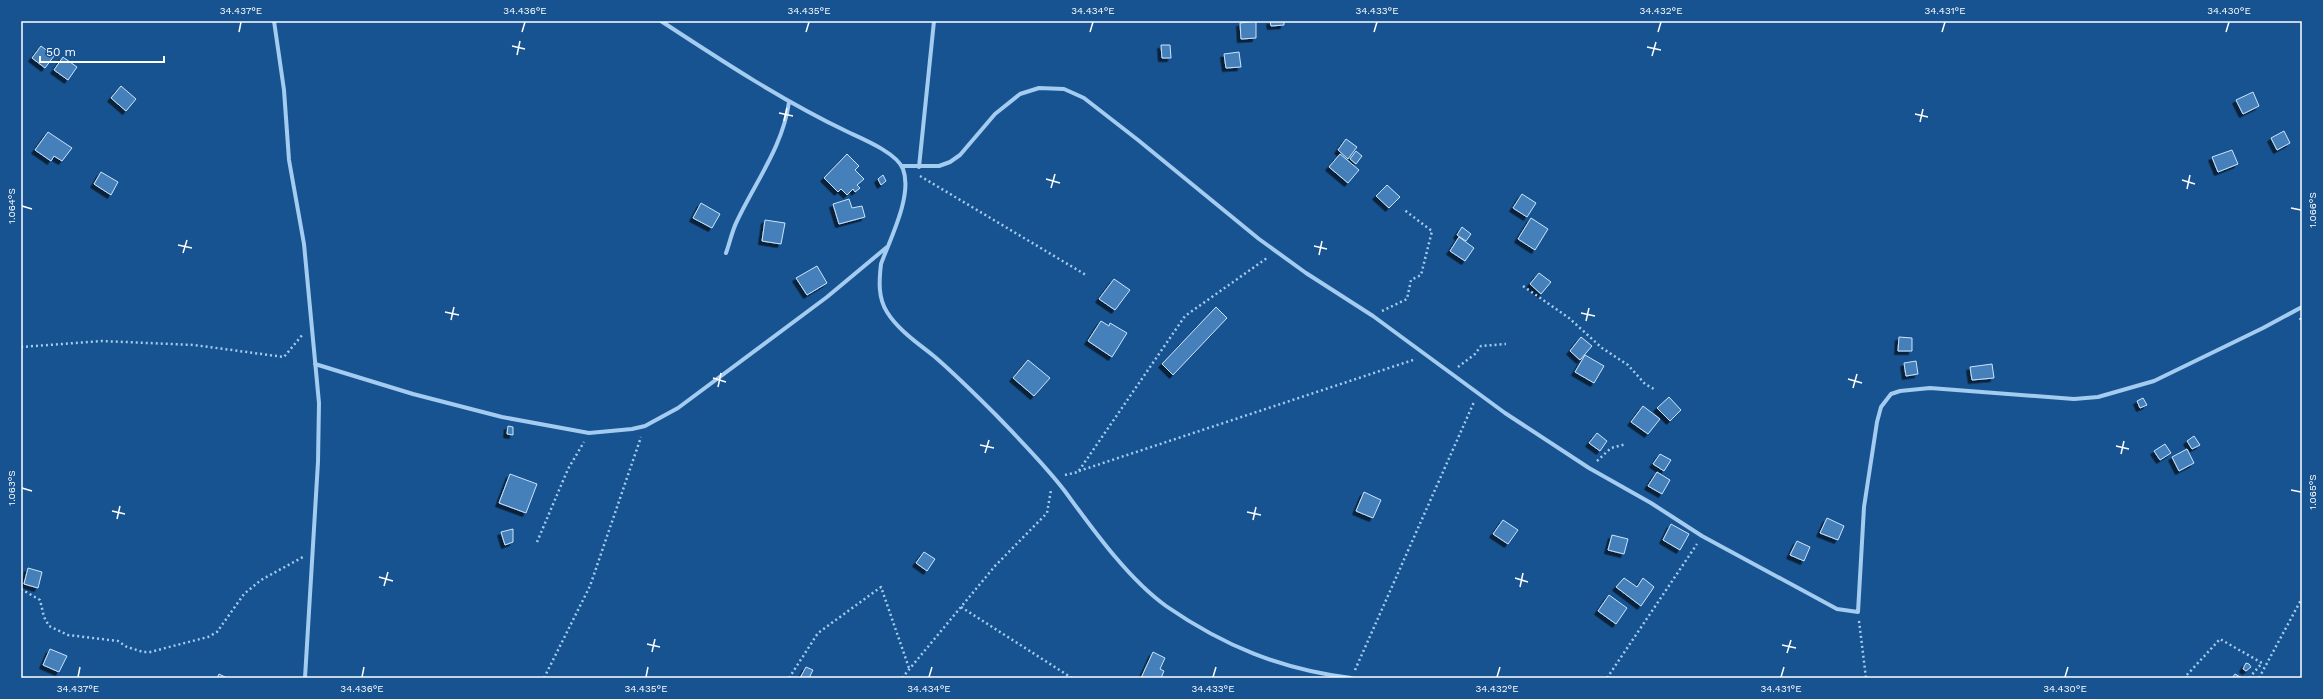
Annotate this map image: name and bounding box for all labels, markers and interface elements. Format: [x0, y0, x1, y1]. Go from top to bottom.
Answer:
text: 34.437°E [220, 5, 262, 16]
text: 34.436°E [503, 5, 547, 16]
text: 34.435°E [787, 5, 831, 16]
text: 34.434°E [1071, 5, 1115, 16]
text: 34.433°E [1355, 5, 1399, 16]
text: 34.432°E [1639, 5, 1683, 16]
text: 34.431°E [1924, 5, 1966, 16]
text: 34.430°E [2207, 5, 2251, 16]
scale bar [40, 38, 164, 64]
text: 50 m [46, 45, 76, 59]
text: 1.064°S [6, 188, 17, 224]
text: 1.066°S [2307, 192, 2318, 228]
text: 1.063°S [6, 470, 17, 506]
text: 1.065°S [2307, 474, 2318, 510]
text: 34.437°E [57, 683, 99, 694]
text: 34.436°E [340, 683, 384, 694]
text: 34.435°E [624, 683, 668, 694]
text: 34.434°E [907, 683, 951, 694]
text: 34.433°E [1191, 683, 1235, 694]
text: 34.432°E [1475, 683, 1519, 694]
text: 34.431°E [1760, 683, 1802, 694]
text: 34.430°E [2043, 683, 2087, 694]

